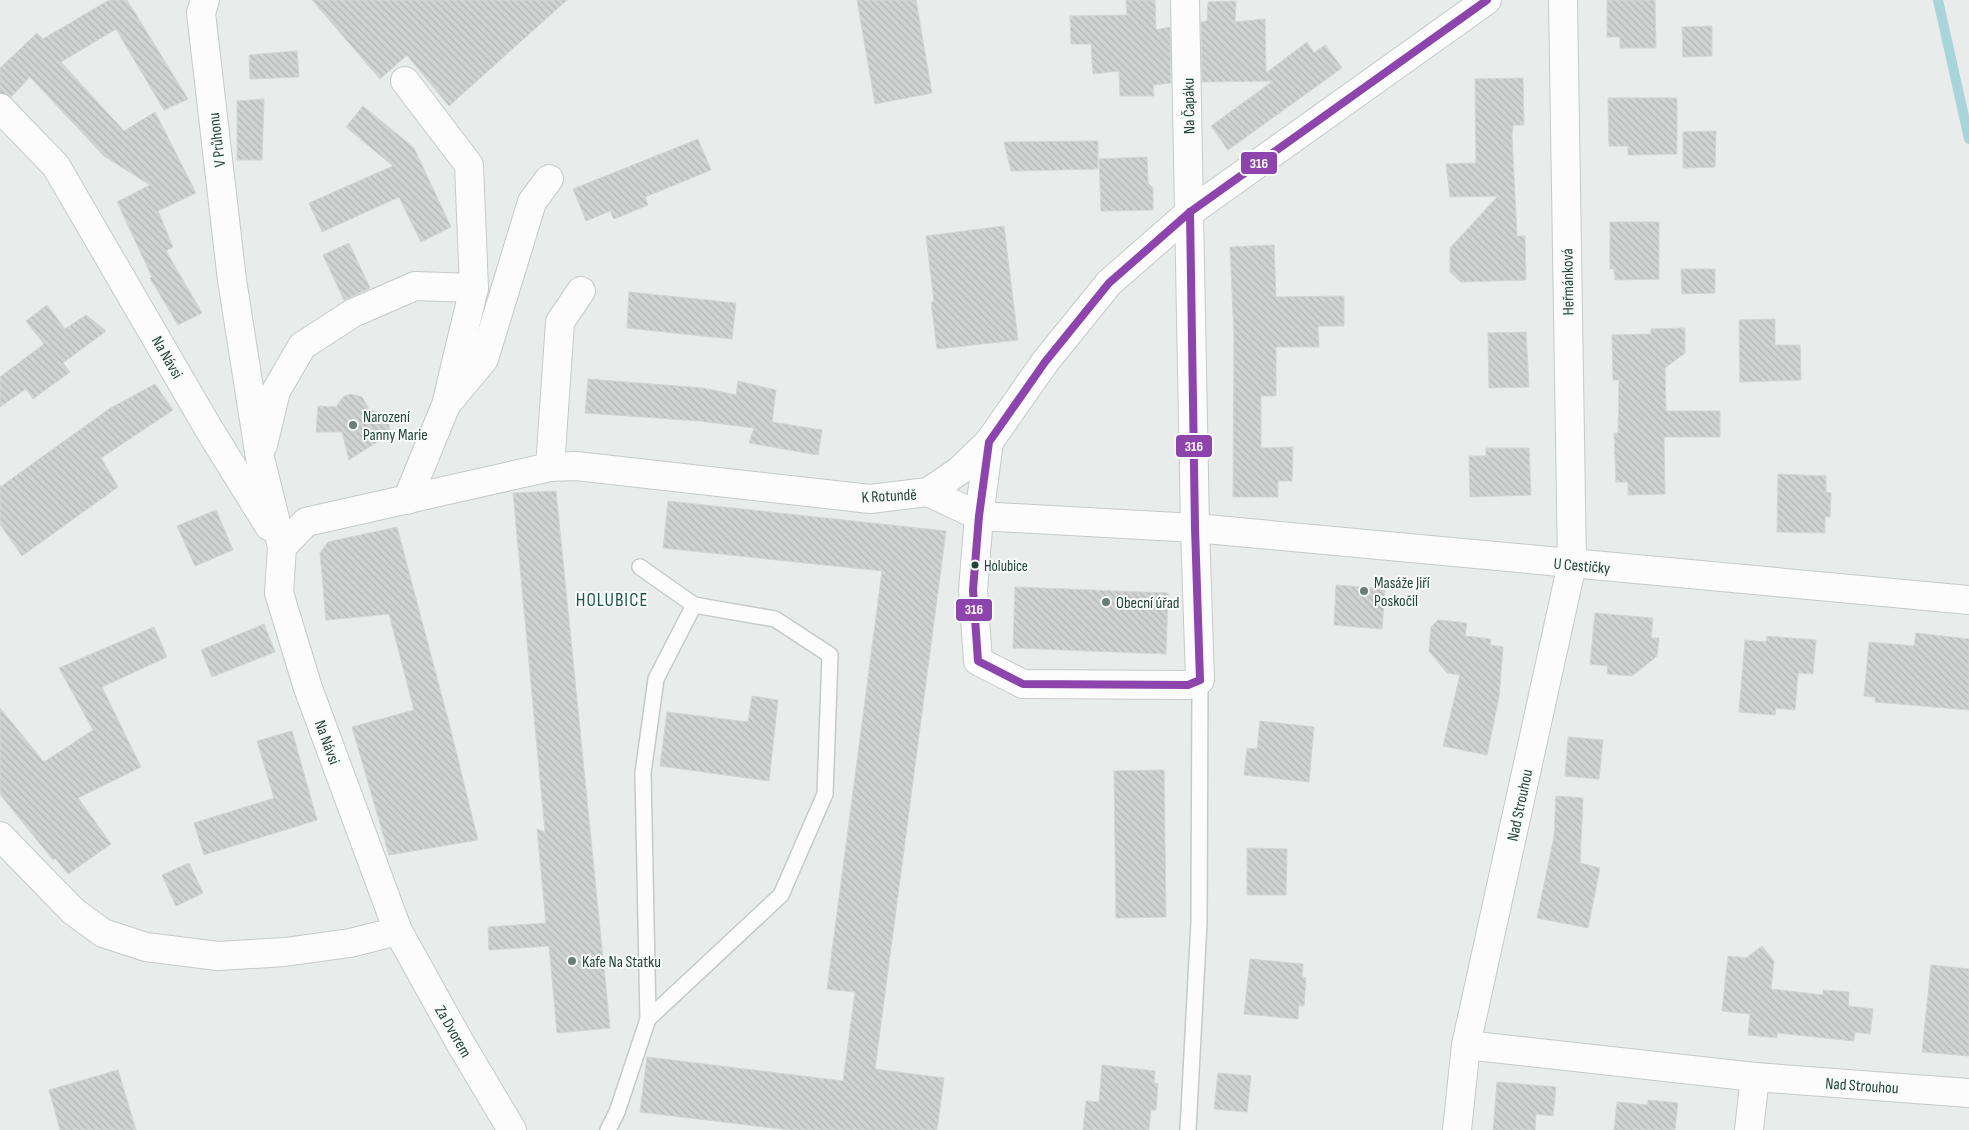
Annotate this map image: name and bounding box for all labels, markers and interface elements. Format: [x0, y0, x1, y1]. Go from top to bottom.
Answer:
street label: Na Čapáku [1180, 78, 1199, 134]
street label: V Průhonu [205, 111, 230, 168]
line badge: 316 [1240, 151, 1278, 175]
text: 316 [1250, 155, 1269, 172]
street label: Heřmánková [1558, 248, 1579, 316]
street label: Na Návsi [147, 333, 186, 382]
place label: Narození Panny Marie [363, 408, 428, 445]
marker: Narození Panny Marie [347, 419, 359, 431]
line badge: 316 [1175, 434, 1213, 458]
text: 316 [1185, 438, 1204, 455]
street label: K Rotundě [861, 486, 917, 507]
street label: U Cestičky [1553, 555, 1611, 578]
place label: Holubice [984, 557, 1028, 576]
marker: Holubice [970, 560, 980, 570]
place label: Masáže Jiří Poskočil [1374, 574, 1430, 611]
marker: Masáže Jiří Poskočil [1358, 585, 1370, 597]
district label: HOLUBICE [576, 589, 648, 612]
place label: Obecní úřad [1116, 594, 1179, 613]
marker: Obecní úřad [1100, 596, 1112, 608]
line badge: 316 [955, 598, 993, 622]
text: 316 [965, 601, 984, 618]
street label: Na Návsi [310, 718, 343, 767]
street label: Nad Strouhou [1504, 768, 1537, 843]
place label: Kafe Na Statku [582, 953, 661, 972]
marker: Kafe Na Statku [566, 955, 578, 967]
street label: Za Dvorem [430, 1002, 475, 1061]
street label: Nad Strouhou [1825, 1074, 1899, 1099]

